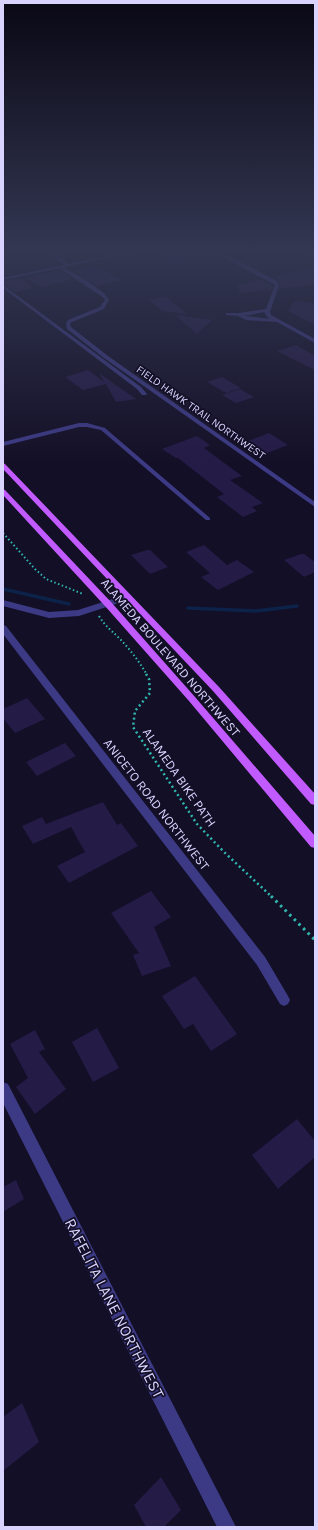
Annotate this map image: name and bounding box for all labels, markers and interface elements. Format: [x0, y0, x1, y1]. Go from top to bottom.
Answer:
street label: FIELD HAWK TRAIL NORTHWEST [134, 363, 268, 462]
street label: ALAMEDA BOULEVARD NORTHWEST [98, 575, 244, 740]
street label: ALAMEDA BIKE PATH [140, 725, 219, 830]
street label: ANICETO ROAD NORTHWEST [101, 736, 213, 873]
street label: RAFELITA LANE NORTHWEST [61, 1215, 168, 1402]

